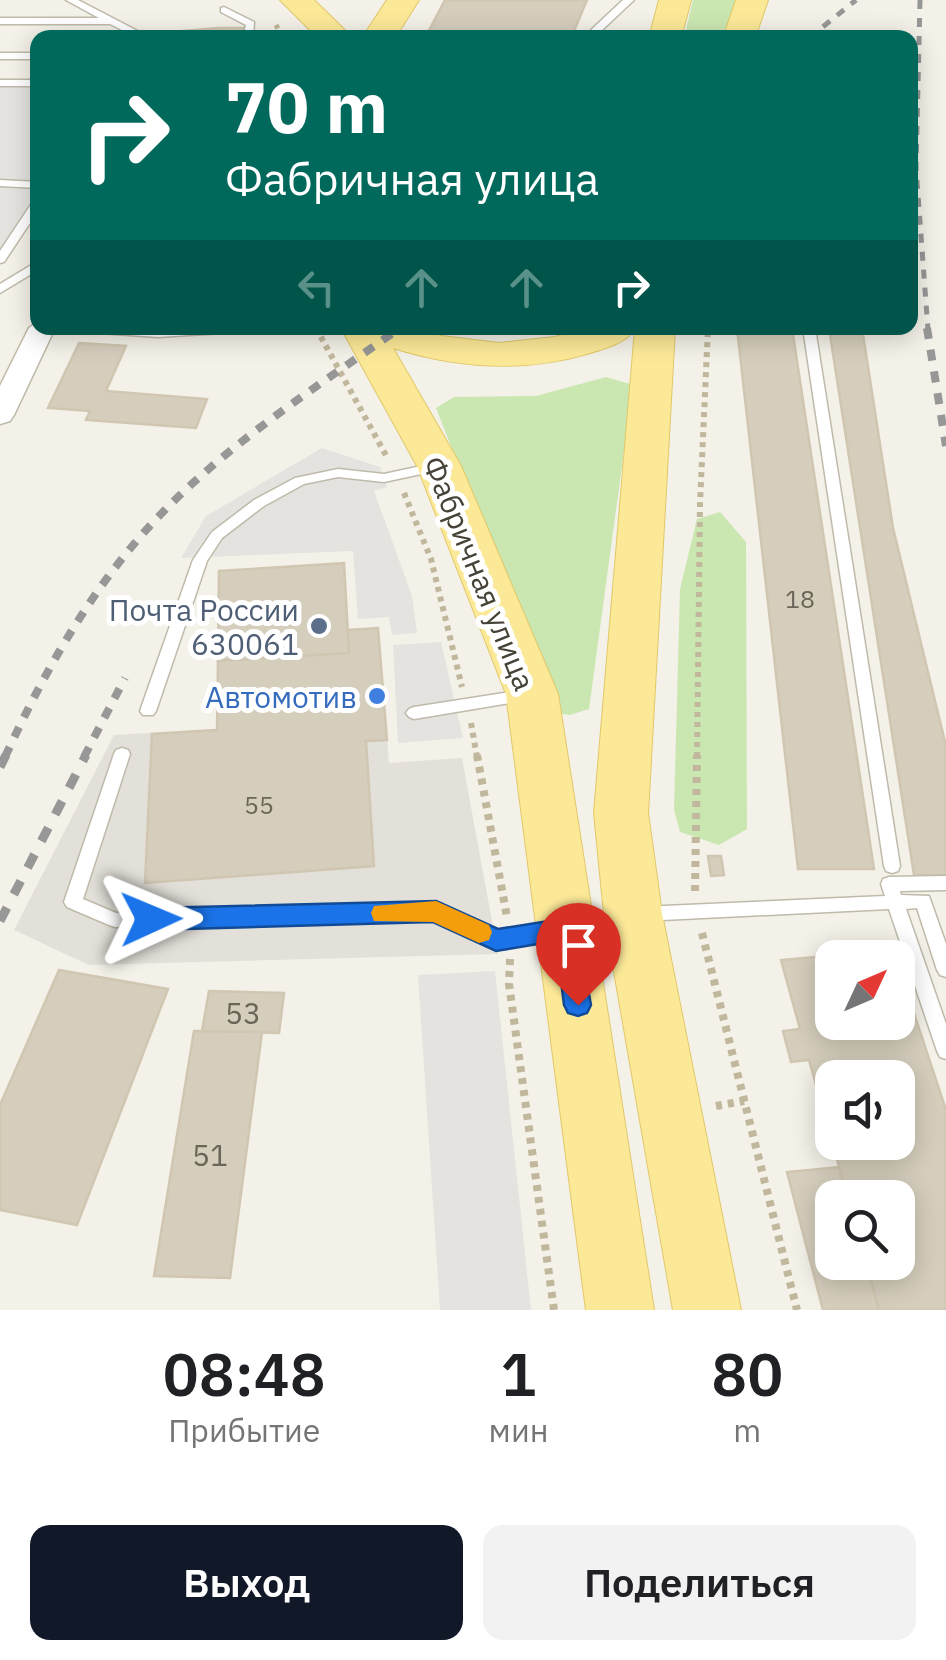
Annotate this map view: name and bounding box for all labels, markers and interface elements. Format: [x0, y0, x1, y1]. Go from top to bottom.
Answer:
text: 70 m [225, 61, 388, 152]
icon: right [60, 70, 190, 200]
text: Фабричная улица [225, 149, 599, 207]
icon: left [289, 260, 344, 315]
icon: ahead [394, 260, 449, 315]
icon: ahead [499, 260, 554, 315]
icon: right [604, 260, 659, 315]
street label: Фабричная улица [415, 450, 545, 696]
house number: 18 [785, 582, 815, 615]
place label: Почта России 630061 [109, 590, 299, 663]
marker: Почта России 630061 [308, 615, 330, 637]
place label: Автомотив [205, 677, 357, 716]
marker: Автомотив [366, 685, 388, 707]
house number: 55 [244, 788, 274, 821]
position arrow [99, 867, 203, 971]
pin [536, 903, 621, 1006]
icon: arrive [551, 918, 606, 973]
north arrow [815, 940, 915, 1040]
map controls [815, 940, 915, 1280]
house number: 53 [225, 993, 261, 1032]
button: sound [815, 1060, 915, 1160]
house number: 51 [192, 1135, 228, 1174]
button: search [815, 1180, 915, 1280]
text: 08:48 [163, 1334, 326, 1413]
text: 1 [501, 1334, 537, 1413]
text: 80 [711, 1334, 783, 1413]
text: Прибытие [168, 1409, 320, 1451]
text: мин [489, 1409, 549, 1451]
text: m [733, 1409, 761, 1451]
button: Выход [30, 1525, 463, 1640]
button: Поделиться [483, 1525, 916, 1640]

